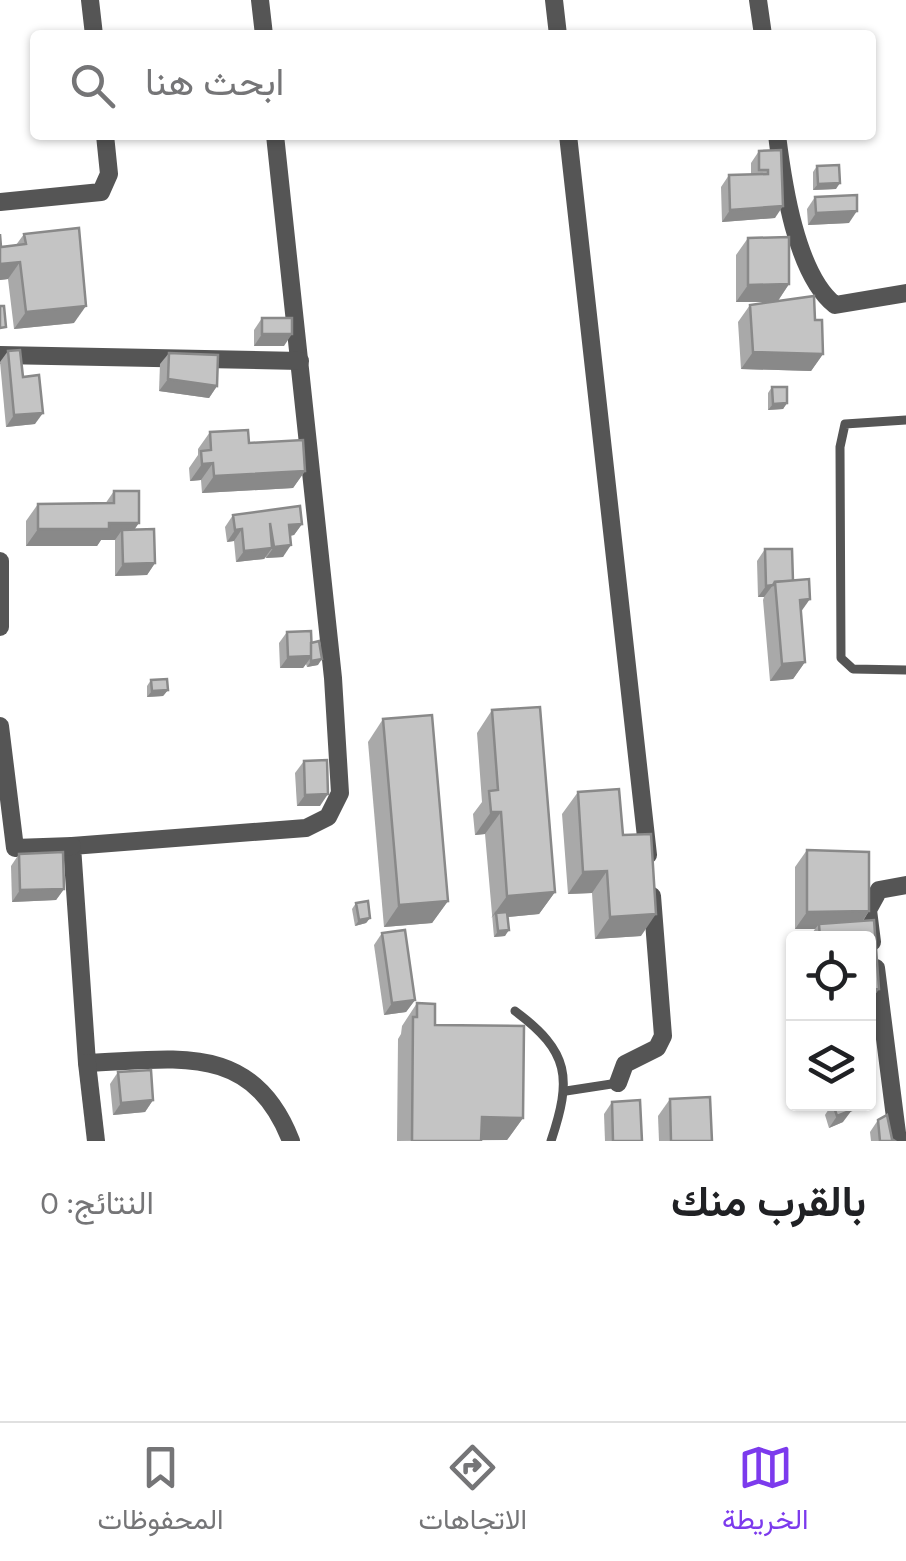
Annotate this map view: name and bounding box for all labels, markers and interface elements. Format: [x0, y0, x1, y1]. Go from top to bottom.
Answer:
search box [30, 30, 876, 140]
icon: search [65, 58, 120, 113]
text: ابحث هنا [145, 60, 284, 105]
map controls [786, 931, 876, 1111]
button: locate [786, 931, 876, 1021]
button: layers [786, 1021, 876, 1111]
text: بالقرب منك [671, 1177, 866, 1227]
text: النتائج: 0 [40, 1185, 154, 1222]
tab: المحفوظات [97, 1440, 224, 1544]
tab: الاتجاهات [418, 1440, 527, 1544]
tab: الخريطة [722, 1440, 809, 1544]

